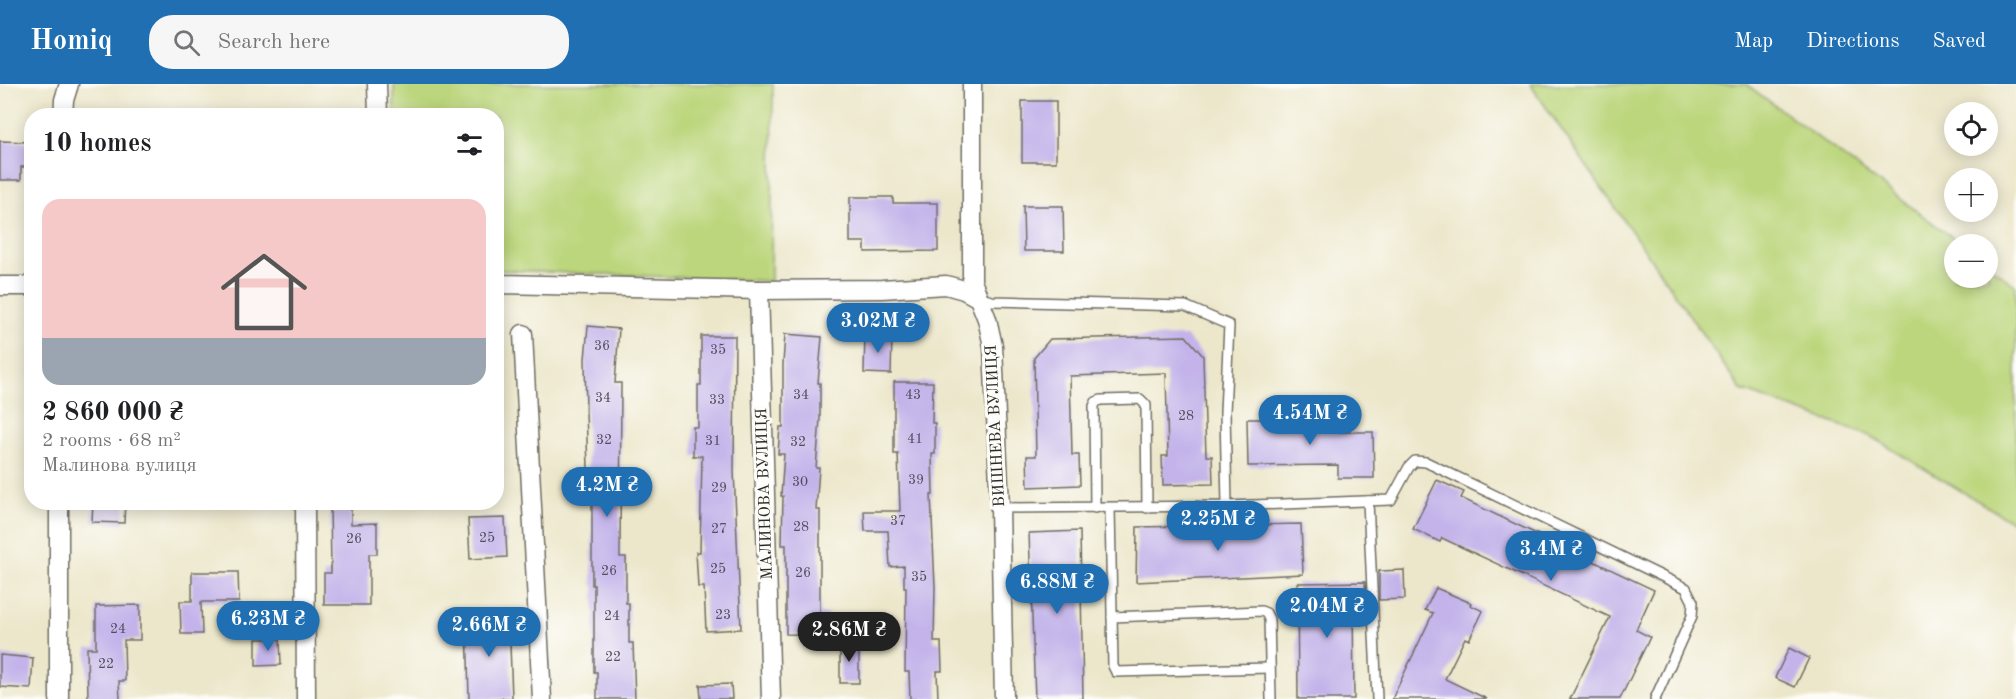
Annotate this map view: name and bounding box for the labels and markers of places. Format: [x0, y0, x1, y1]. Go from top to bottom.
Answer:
pin: 3.02M ₴ [823, 303, 933, 354]
pin: 4.54M ₴ [1255, 395, 1365, 446]
pin: 4.2M ₴ [558, 467, 656, 518]
pin: 2.25M ₴ [1163, 501, 1273, 552]
pin: 3.4M ₴ [1502, 531, 1600, 582]
pin: 6.88M ₴ [1002, 564, 1112, 615]
pin: 2.04M ₴ [1272, 588, 1382, 639]
pin: 6.23M ₴ [213, 601, 323, 652]
pin: 2.66M ₴ [434, 607, 544, 658]
pin: 2.86M ₴ [794, 612, 904, 663]

